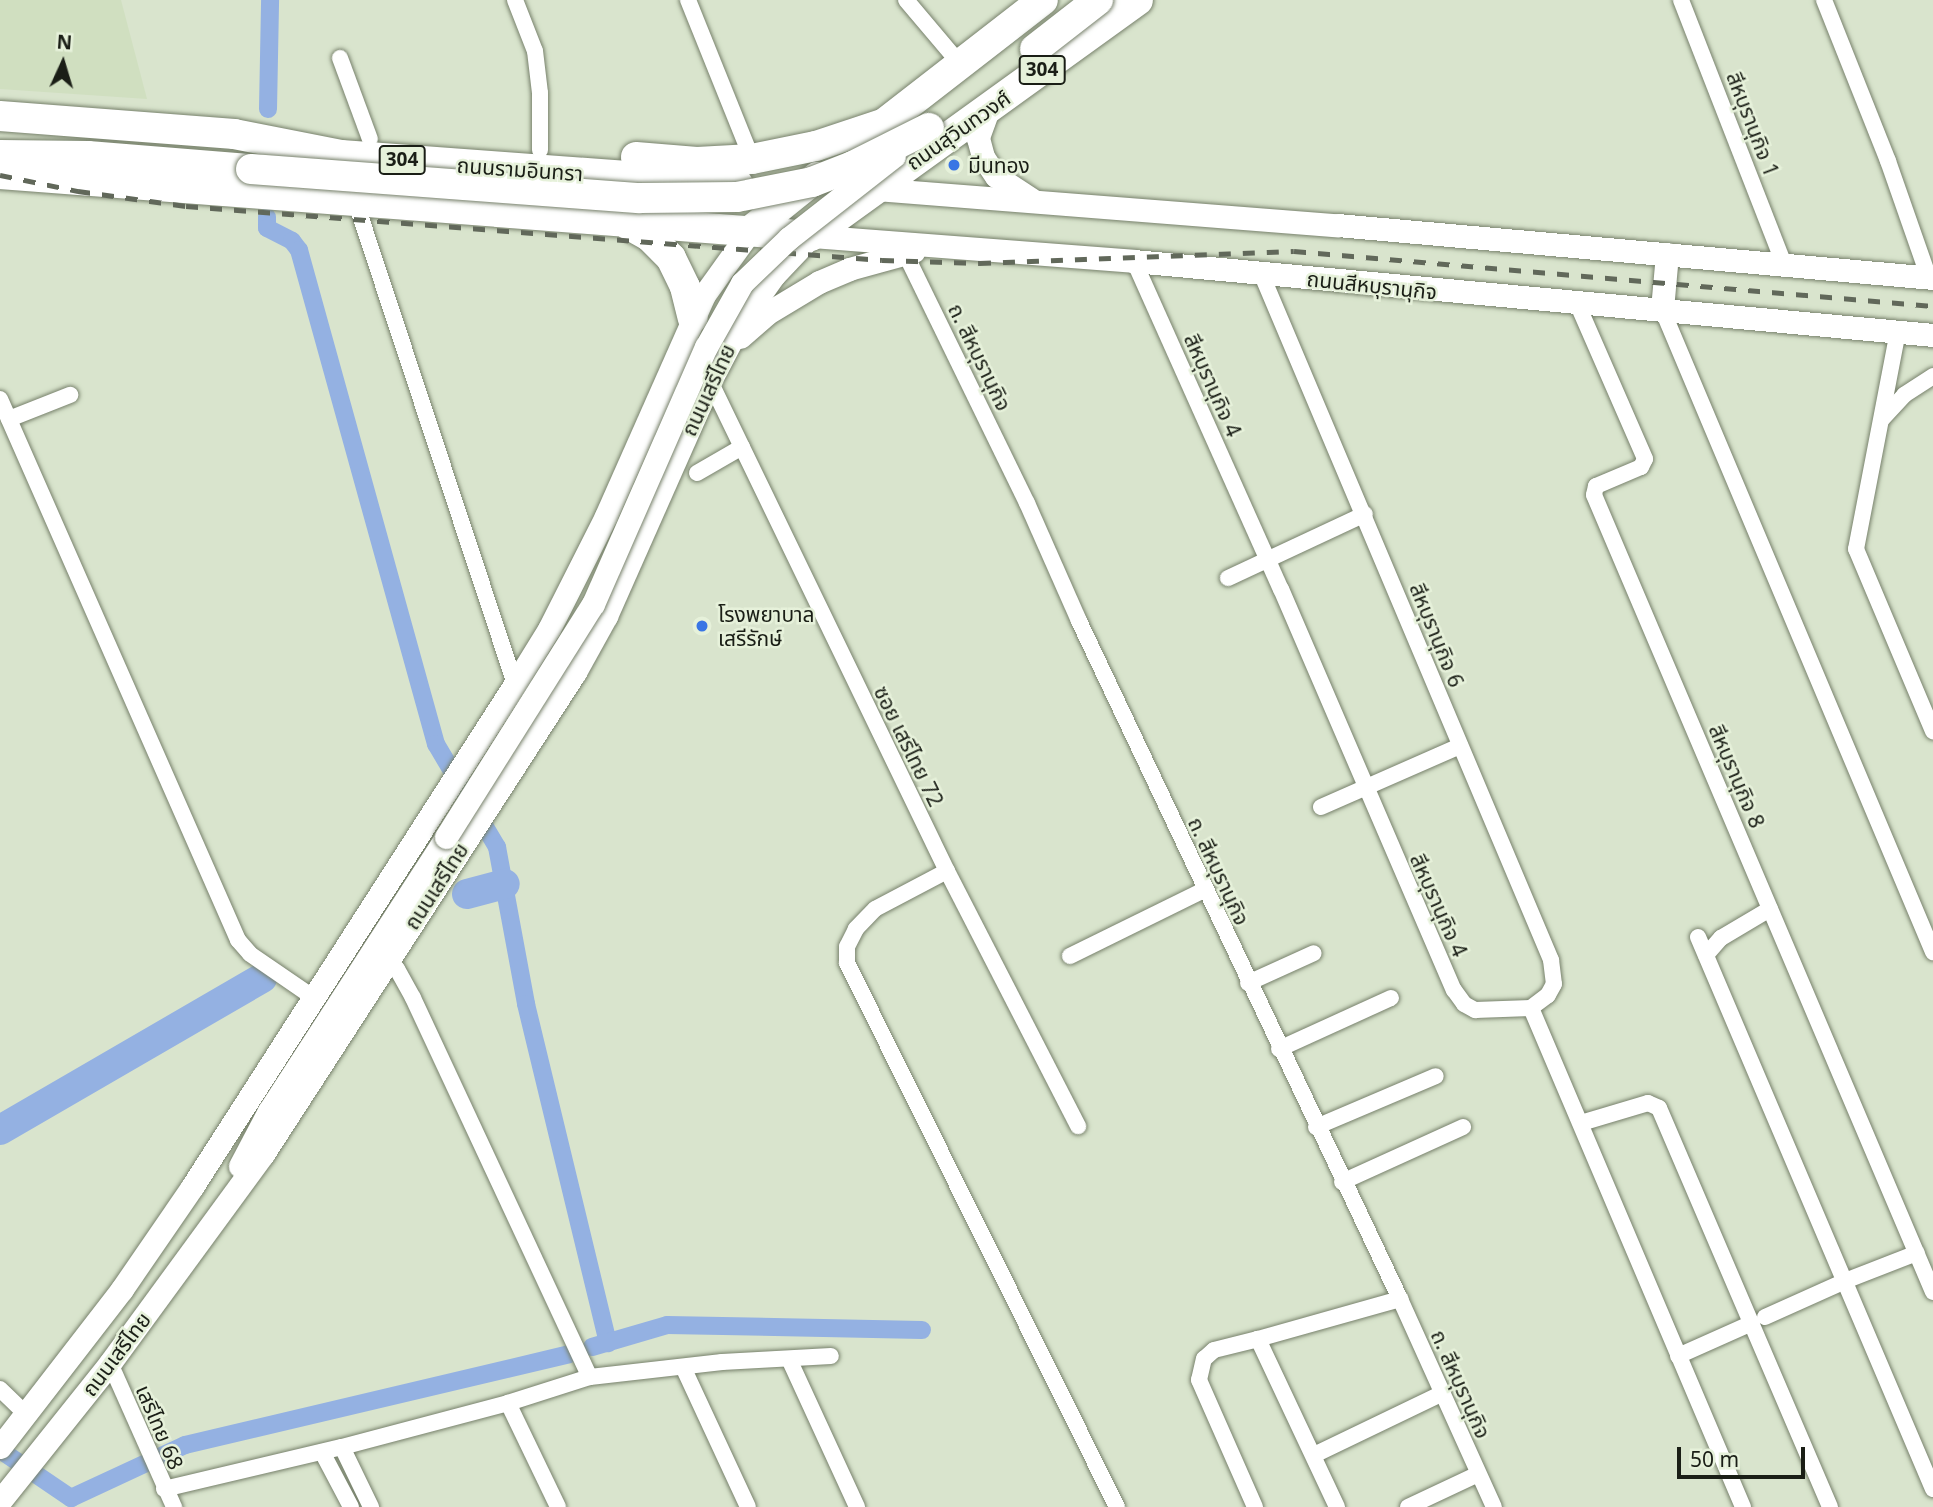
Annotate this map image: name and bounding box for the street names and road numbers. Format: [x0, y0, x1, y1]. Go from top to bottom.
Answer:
road number: 304 [1018, 54, 1066, 86]
street label: สีหบุรานุกิจ 1 [1722, 68, 1784, 180]
street label: ถนนสุวินทวงศ์ [901, 85, 1015, 175]
road number: 304 [378, 144, 426, 176]
street label: ถนนรามอินทรา [456, 152, 584, 186]
street label: ถนนสีหบุรานุกิจ [1306, 266, 1438, 304]
street label: ถ. สีหบุรานุกิจ [943, 299, 1017, 415]
street label: สีหบุรานุกิจ 4 [1179, 330, 1247, 440]
street label: ถนนเสรีไทย [676, 340, 740, 440]
street label: สีหบุรานุกิจ 6 [1405, 579, 1469, 691]
street label: ซอย เสรีไทย 72 [869, 682, 949, 810]
street label: สีหบุรานุกิจ 8 [1704, 720, 1770, 832]
street label: ถ. สีหบุรานุกิจ [1183, 813, 1255, 929]
street label: ถนนเสรีไทย [399, 838, 473, 934]
street label: สีหบุรานุกิจ 4 [1405, 850, 1473, 960]
street label: ถนนเสรีไทย [76, 1307, 156, 1401]
street label: ถ. สีหบุรานุกิจ [1426, 1326, 1496, 1442]
street label: เสรีไทย 68 [131, 1381, 189, 1473]

